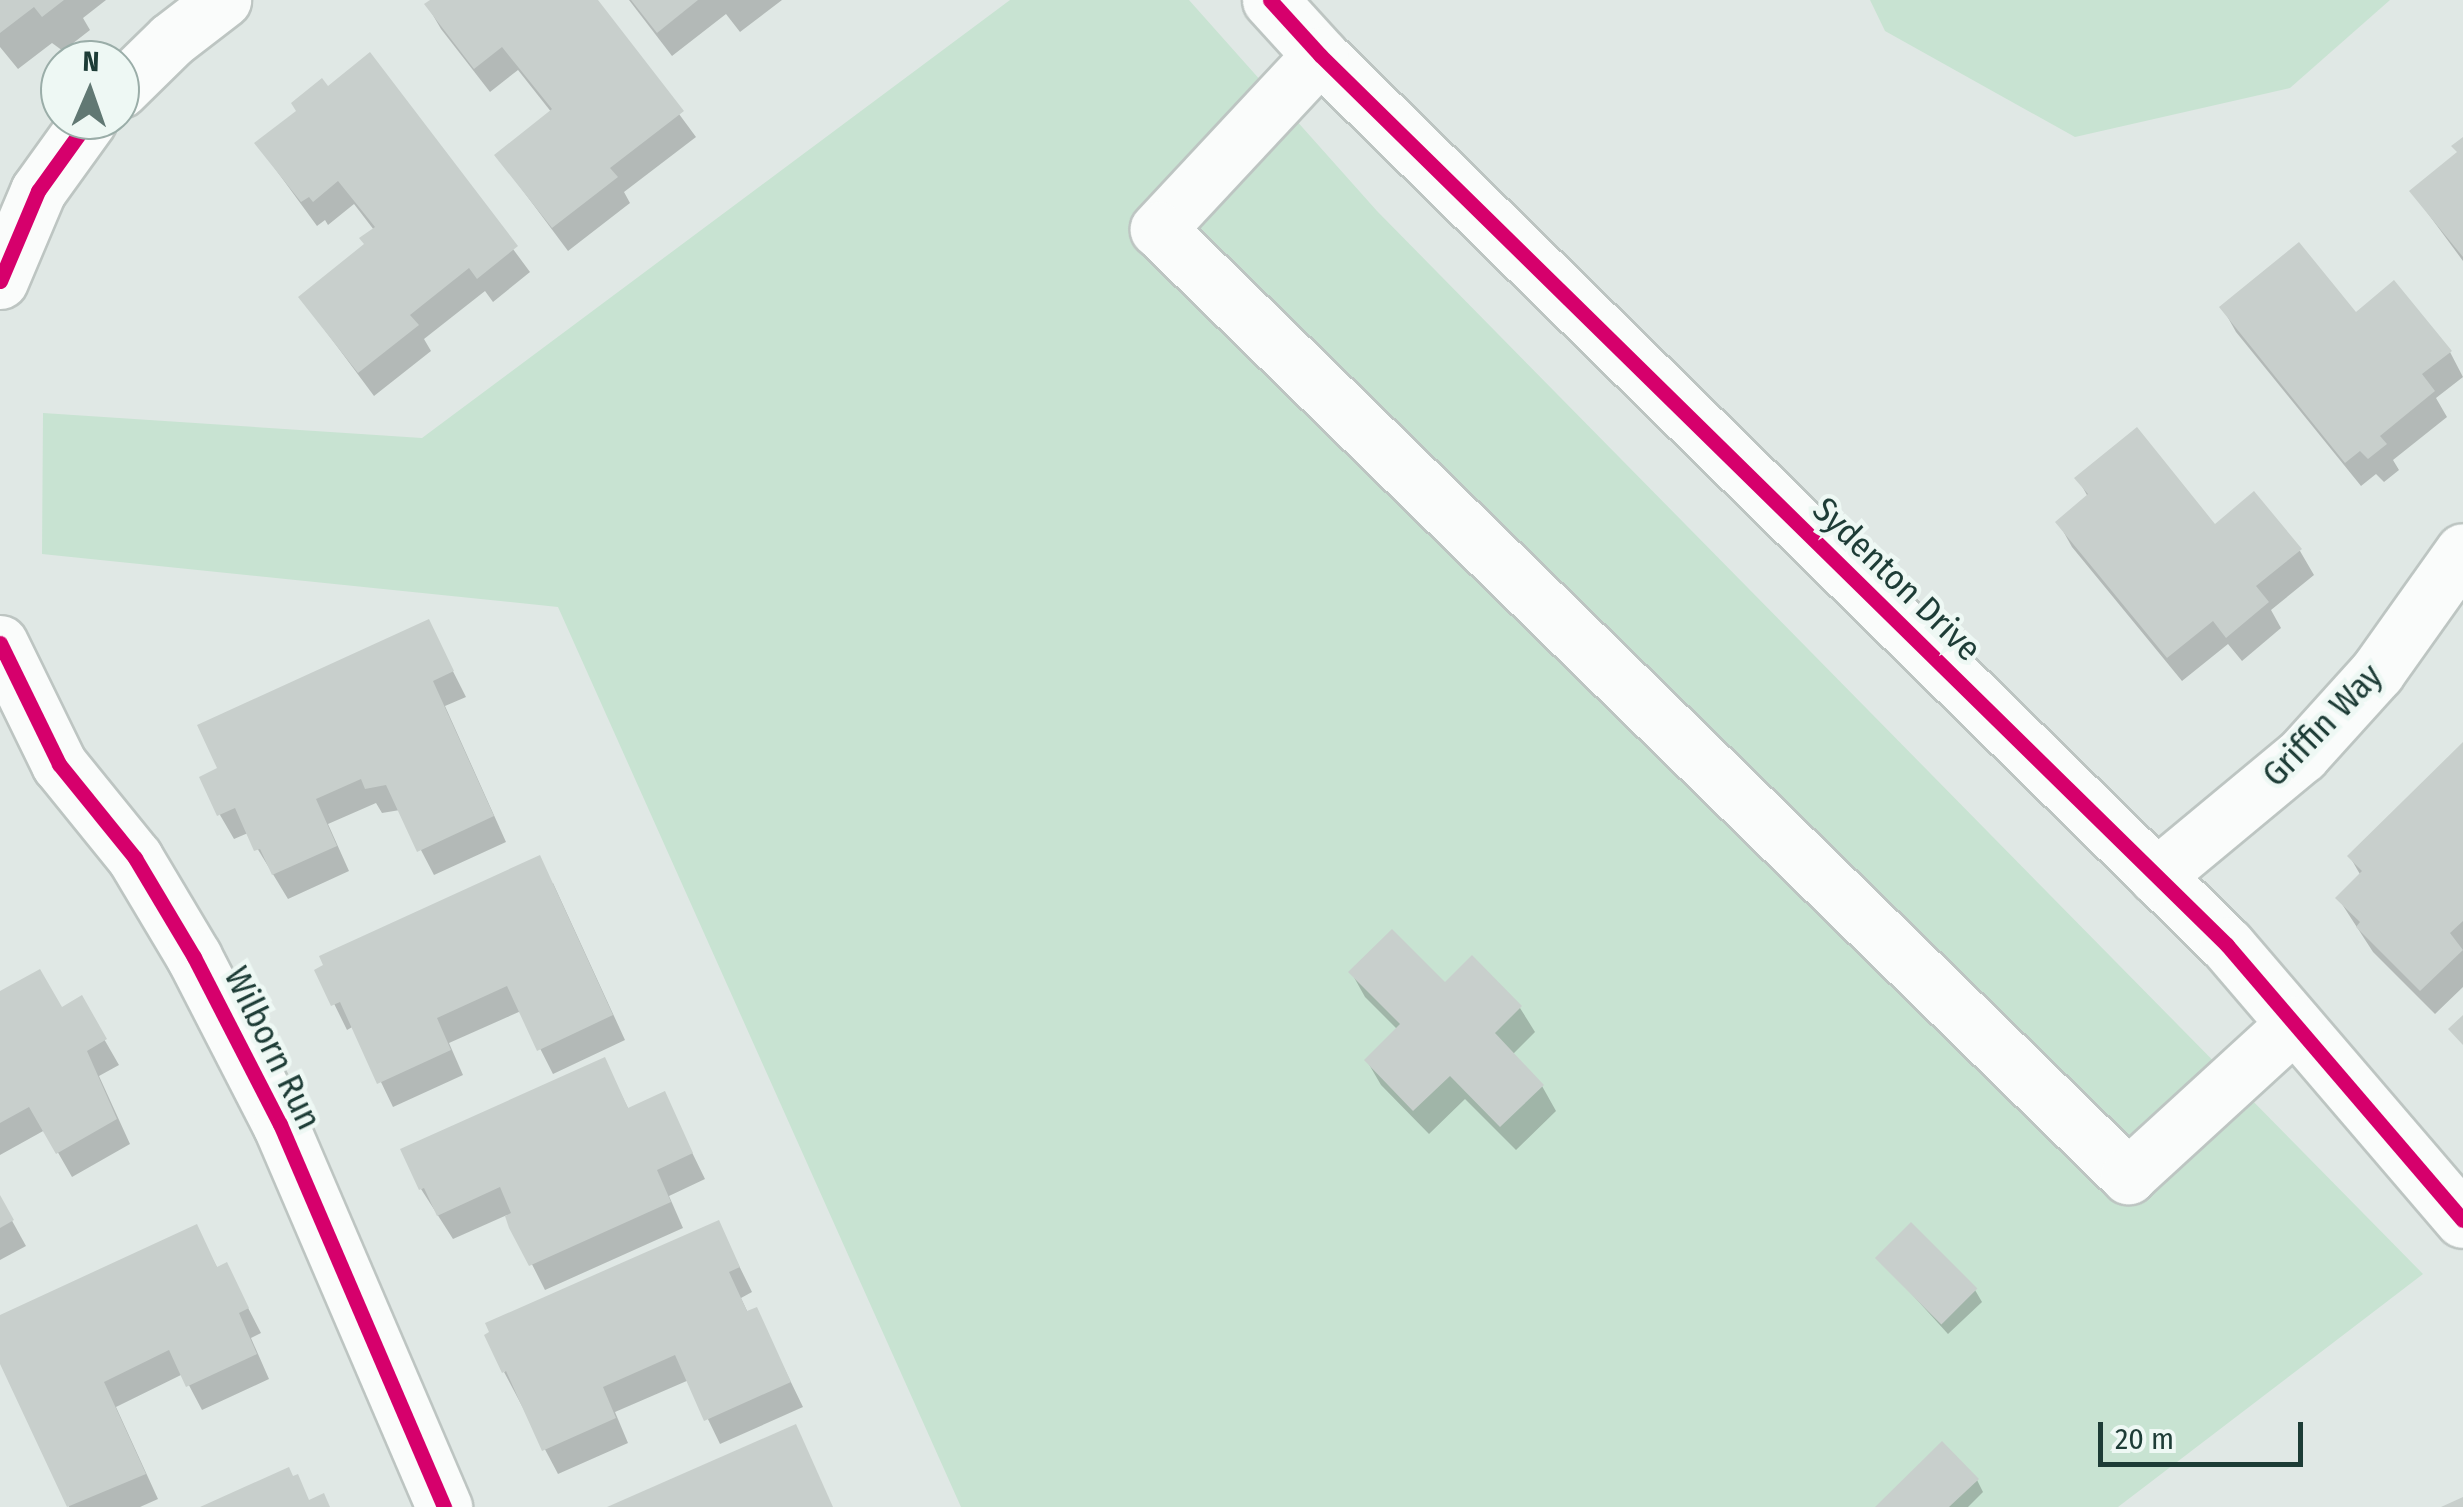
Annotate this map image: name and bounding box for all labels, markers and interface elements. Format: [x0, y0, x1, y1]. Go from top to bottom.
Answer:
north arrow [40, 40, 140, 140]
text: N [82, 45, 100, 78]
street label: Sydenton Drive [1804, 488, 1990, 670]
street label: Griffin Way [2253, 655, 2391, 795]
street label: Wilborn Run [216, 960, 330, 1136]
scale bar [2103, 1402, 2308, 1464]
text: 20 m [2115, 1421, 2174, 1457]

